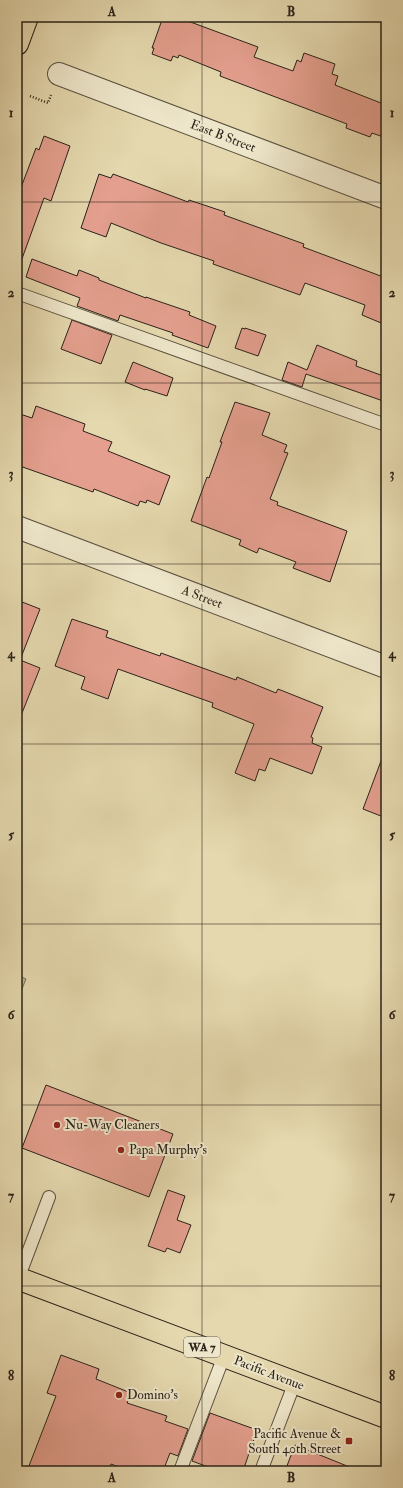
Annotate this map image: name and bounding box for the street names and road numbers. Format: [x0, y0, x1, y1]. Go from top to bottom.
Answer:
street label: East B Street [188, 116, 258, 156]
street label: A Street [178, 582, 225, 612]
road number: WA 7 [184, 1337, 220, 1357]
street label: Pacific Avenue [232, 1352, 307, 1394]

